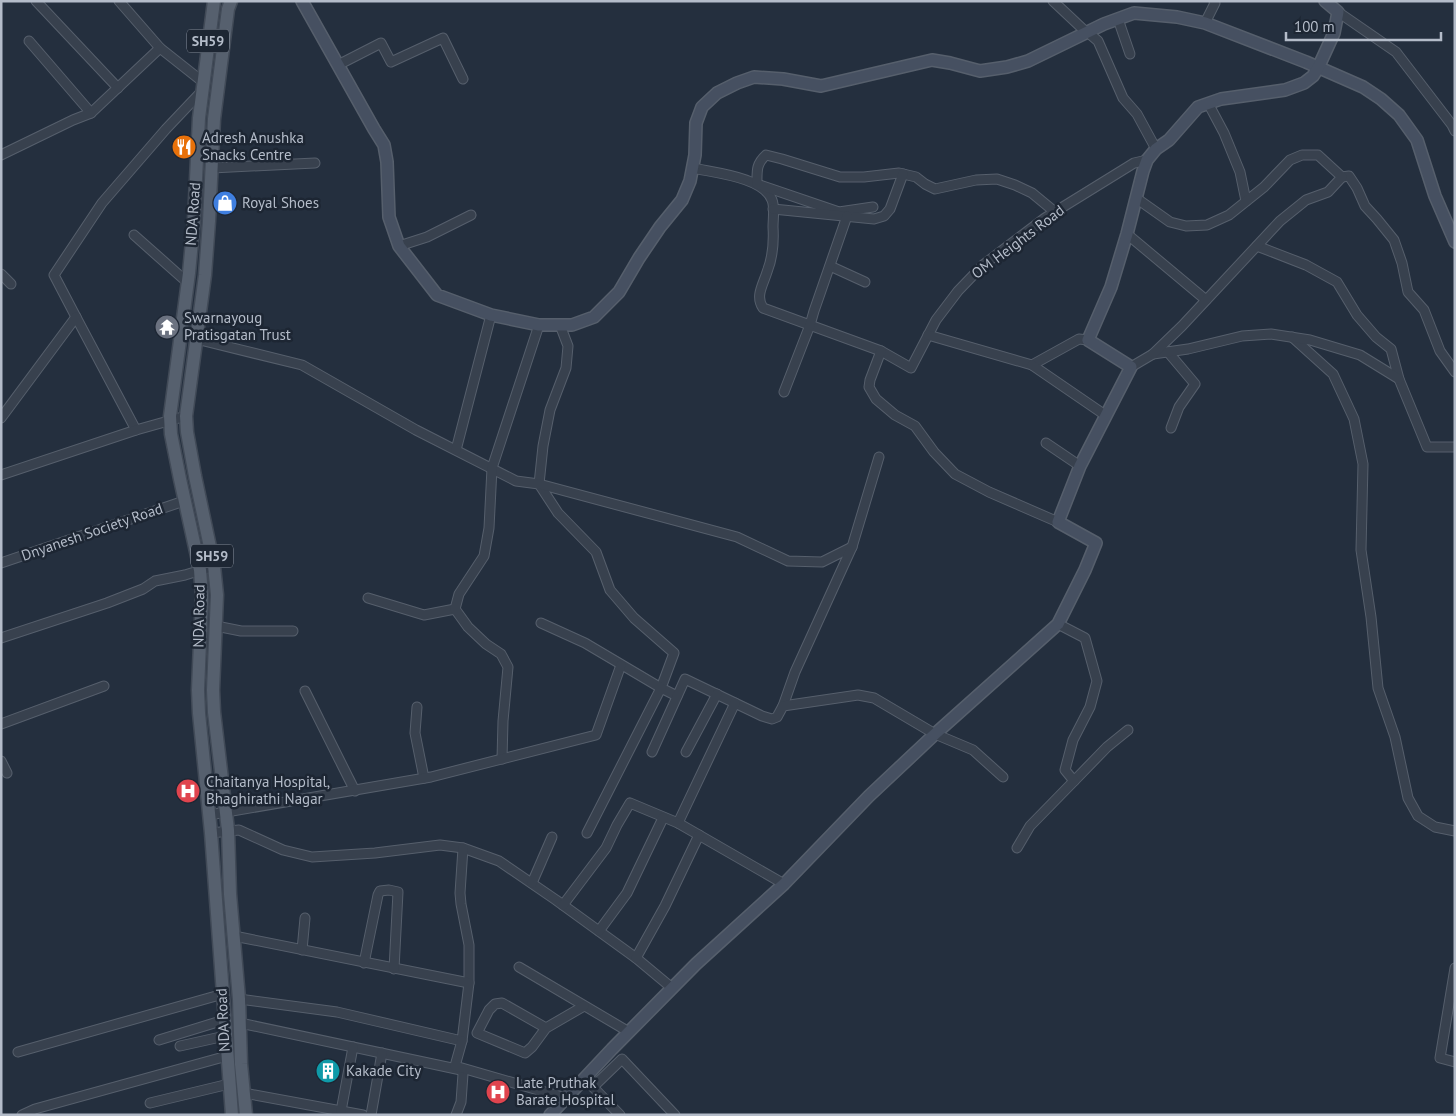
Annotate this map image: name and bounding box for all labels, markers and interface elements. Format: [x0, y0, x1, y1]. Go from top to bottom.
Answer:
scale bar [1286, 10, 1441, 42]
text: 100 m [1294, 17, 1335, 36]
road number: SH59 [187, 29, 229, 52]
place label: Adresh Anushka Snacks Centre [202, 128, 304, 164]
restaurant icon: Adresh Anushka Snacks Centre [171, 134, 197, 160]
street label: NDA Road [181, 182, 204, 246]
shop icon: Royal Shoes [212, 190, 238, 216]
place label: Royal Shoes [242, 193, 319, 212]
street label: OM Heights Road [968, 201, 1068, 283]
place label: Swarnayoug Pratisgatan Trust [184, 308, 291, 344]
temple icon: Swarnayoug Pratisgatan Trust [154, 314, 180, 340]
street label: Dnyanesh Society Road [19, 498, 165, 565]
road number: SH59 [191, 544, 233, 568]
street label: NDA Road [188, 584, 209, 648]
place label: Chaitanya Hospital, Bhaghirathi Nagar [206, 772, 330, 808]
hospital icon: Chaitanya Hospital, Bhaghirathi Nagar [175, 778, 201, 804]
street label: NDA Road [211, 988, 234, 1052]
building icon: Kakade City [315, 1058, 341, 1084]
place label: Kakade City [346, 1061, 421, 1080]
place label: Late Pruthak Barate Hospital [516, 1073, 615, 1109]
hospital icon: Late Pruthak Barate Hospital [485, 1079, 511, 1105]

